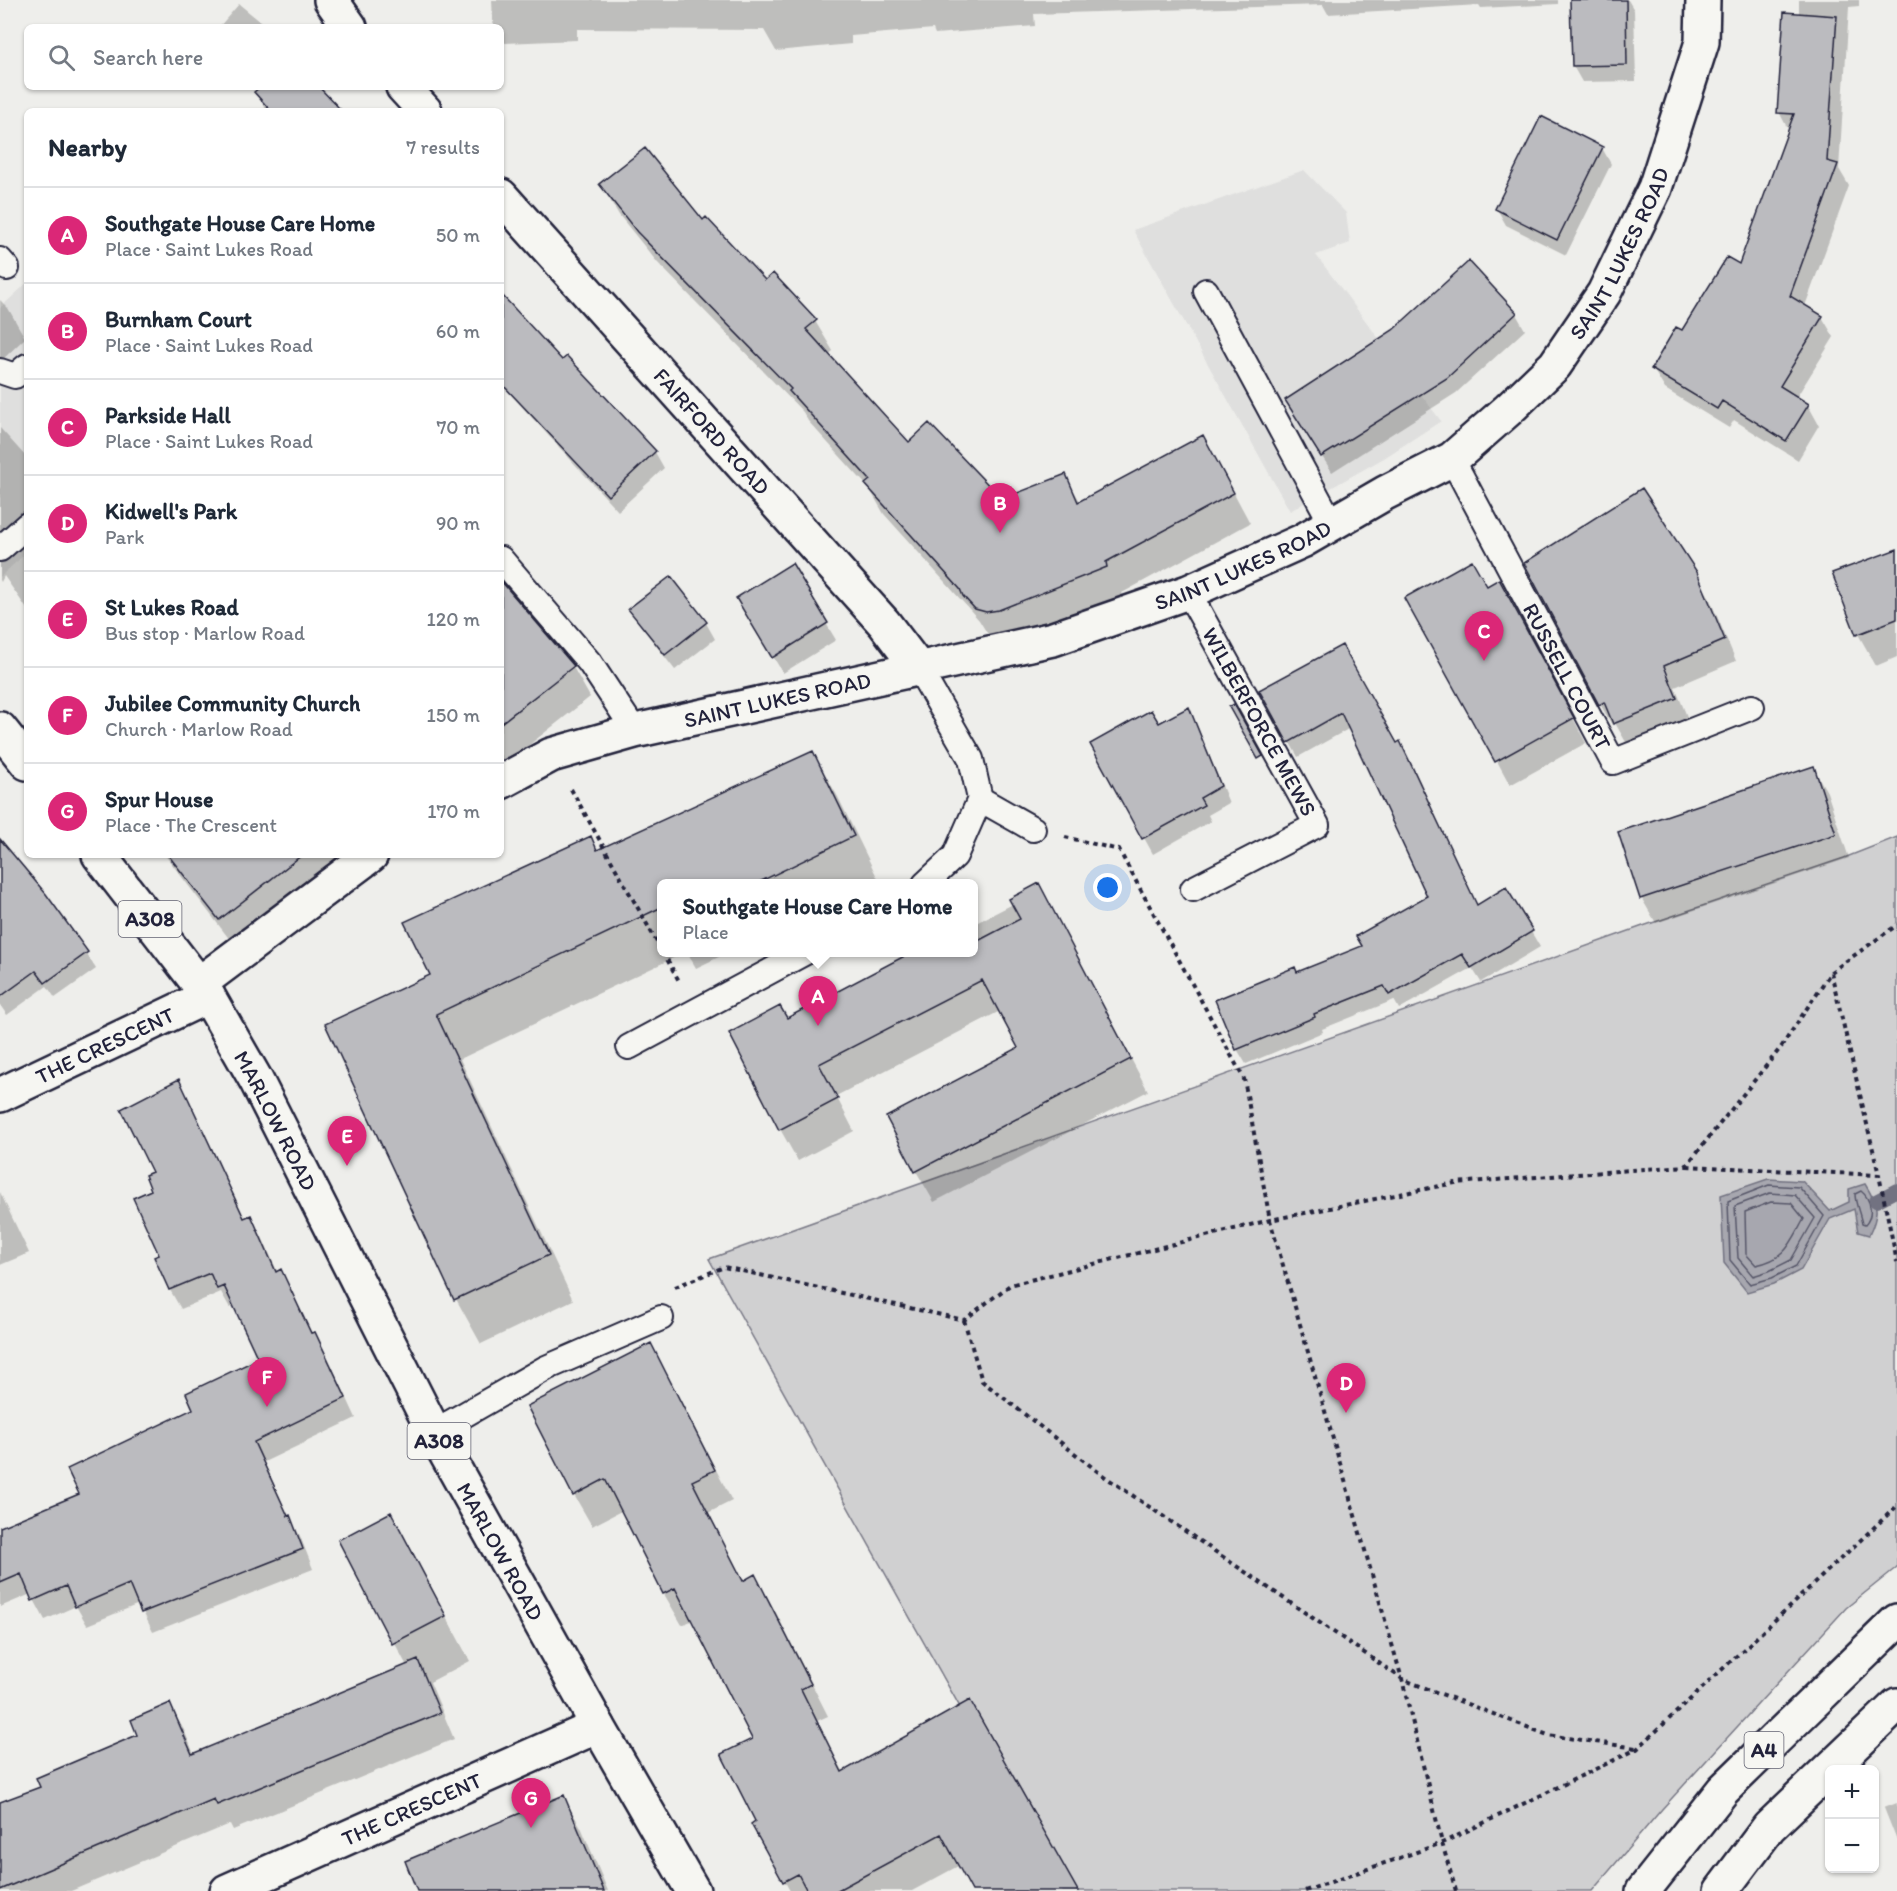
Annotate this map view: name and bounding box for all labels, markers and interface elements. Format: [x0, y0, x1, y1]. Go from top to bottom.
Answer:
search box [24, 24, 504, 90]
icon: search [45, 41, 78, 74]
text: Search here [93, 44, 203, 71]
text: Nearby [48, 131, 127, 163]
text: 7 results [406, 135, 480, 159]
street label: SAINT LUKES ROAD [1563, 164, 1675, 345]
text: Southgate House Care Home [105, 210, 375, 237]
text: A [61, 223, 74, 247]
text: 50 m [436, 223, 480, 247]
text: Place · Saint Lukes Road [105, 237, 313, 261]
text: Burnham Court [105, 306, 252, 333]
text: B [61, 319, 74, 343]
text: 60 m [436, 319, 480, 343]
text: Place · Saint Lukes Road [105, 333, 313, 357]
street label: FAIRFORD ROAD [648, 362, 776, 501]
text: Parkside Hall [105, 402, 231, 429]
text: C [61, 415, 74, 439]
text: 70 m [436, 415, 480, 439]
text: Place · Saint Lukes Road [105, 429, 313, 453]
pin: B [980, 484, 1020, 533]
text: Kidwell's Park [105, 498, 237, 525]
text: D [61, 511, 74, 535]
text: 90 m [436, 511, 480, 535]
street label: SAINT LUKES ROAD [1151, 514, 1336, 617]
text: Park [105, 525, 144, 549]
text: St Lukes Road [105, 594, 239, 621]
street label: RUSSELL COURT [1517, 598, 1617, 755]
text: E [62, 607, 73, 631]
text: 120 m [427, 607, 480, 631]
pin: C [1464, 612, 1504, 661]
text: Bus stop · Marlow Road [105, 621, 305, 645]
street label: WILBERFORCE MEWS [1196, 623, 1322, 821]
street label: SAINT LUKES ROAD [682, 666, 874, 734]
text: Jubilee Community Church [105, 690, 360, 717]
text: F [62, 703, 73, 727]
text: 150 m [427, 703, 480, 727]
text: Church · Marlow Road [105, 717, 293, 741]
text: Spur House [105, 786, 213, 813]
text: G [61, 799, 74, 823]
text: 170 m [427, 799, 480, 823]
text: Place · The Crescent [105, 813, 277, 837]
your location [1093, 873, 1122, 902]
popup [657, 879, 978, 957]
text: Southgate House Care Home [682, 893, 953, 920]
road number: A308 [118, 901, 182, 937]
text: Place [682, 920, 729, 944]
pin: A [798, 976, 838, 1026]
street label: THE CRESCENT [31, 1001, 179, 1090]
street label: MARLOW ROAD [228, 1046, 323, 1195]
pin: E [328, 1116, 366, 1166]
pin: F [248, 1358, 286, 1407]
pin: D [1326, 1364, 1366, 1413]
road number: A308 [408, 1423, 470, 1459]
street label: MARLOW ROAD [451, 1478, 549, 1625]
road number: A4 [1744, 1732, 1784, 1768]
map controls [1825, 1765, 1879, 1873]
button: + [1825, 1765, 1879, 1819]
street label: THE CRESCENT [338, 1766, 487, 1852]
pin: G [512, 1778, 550, 1828]
button: − [1825, 1819, 1879, 1873]

